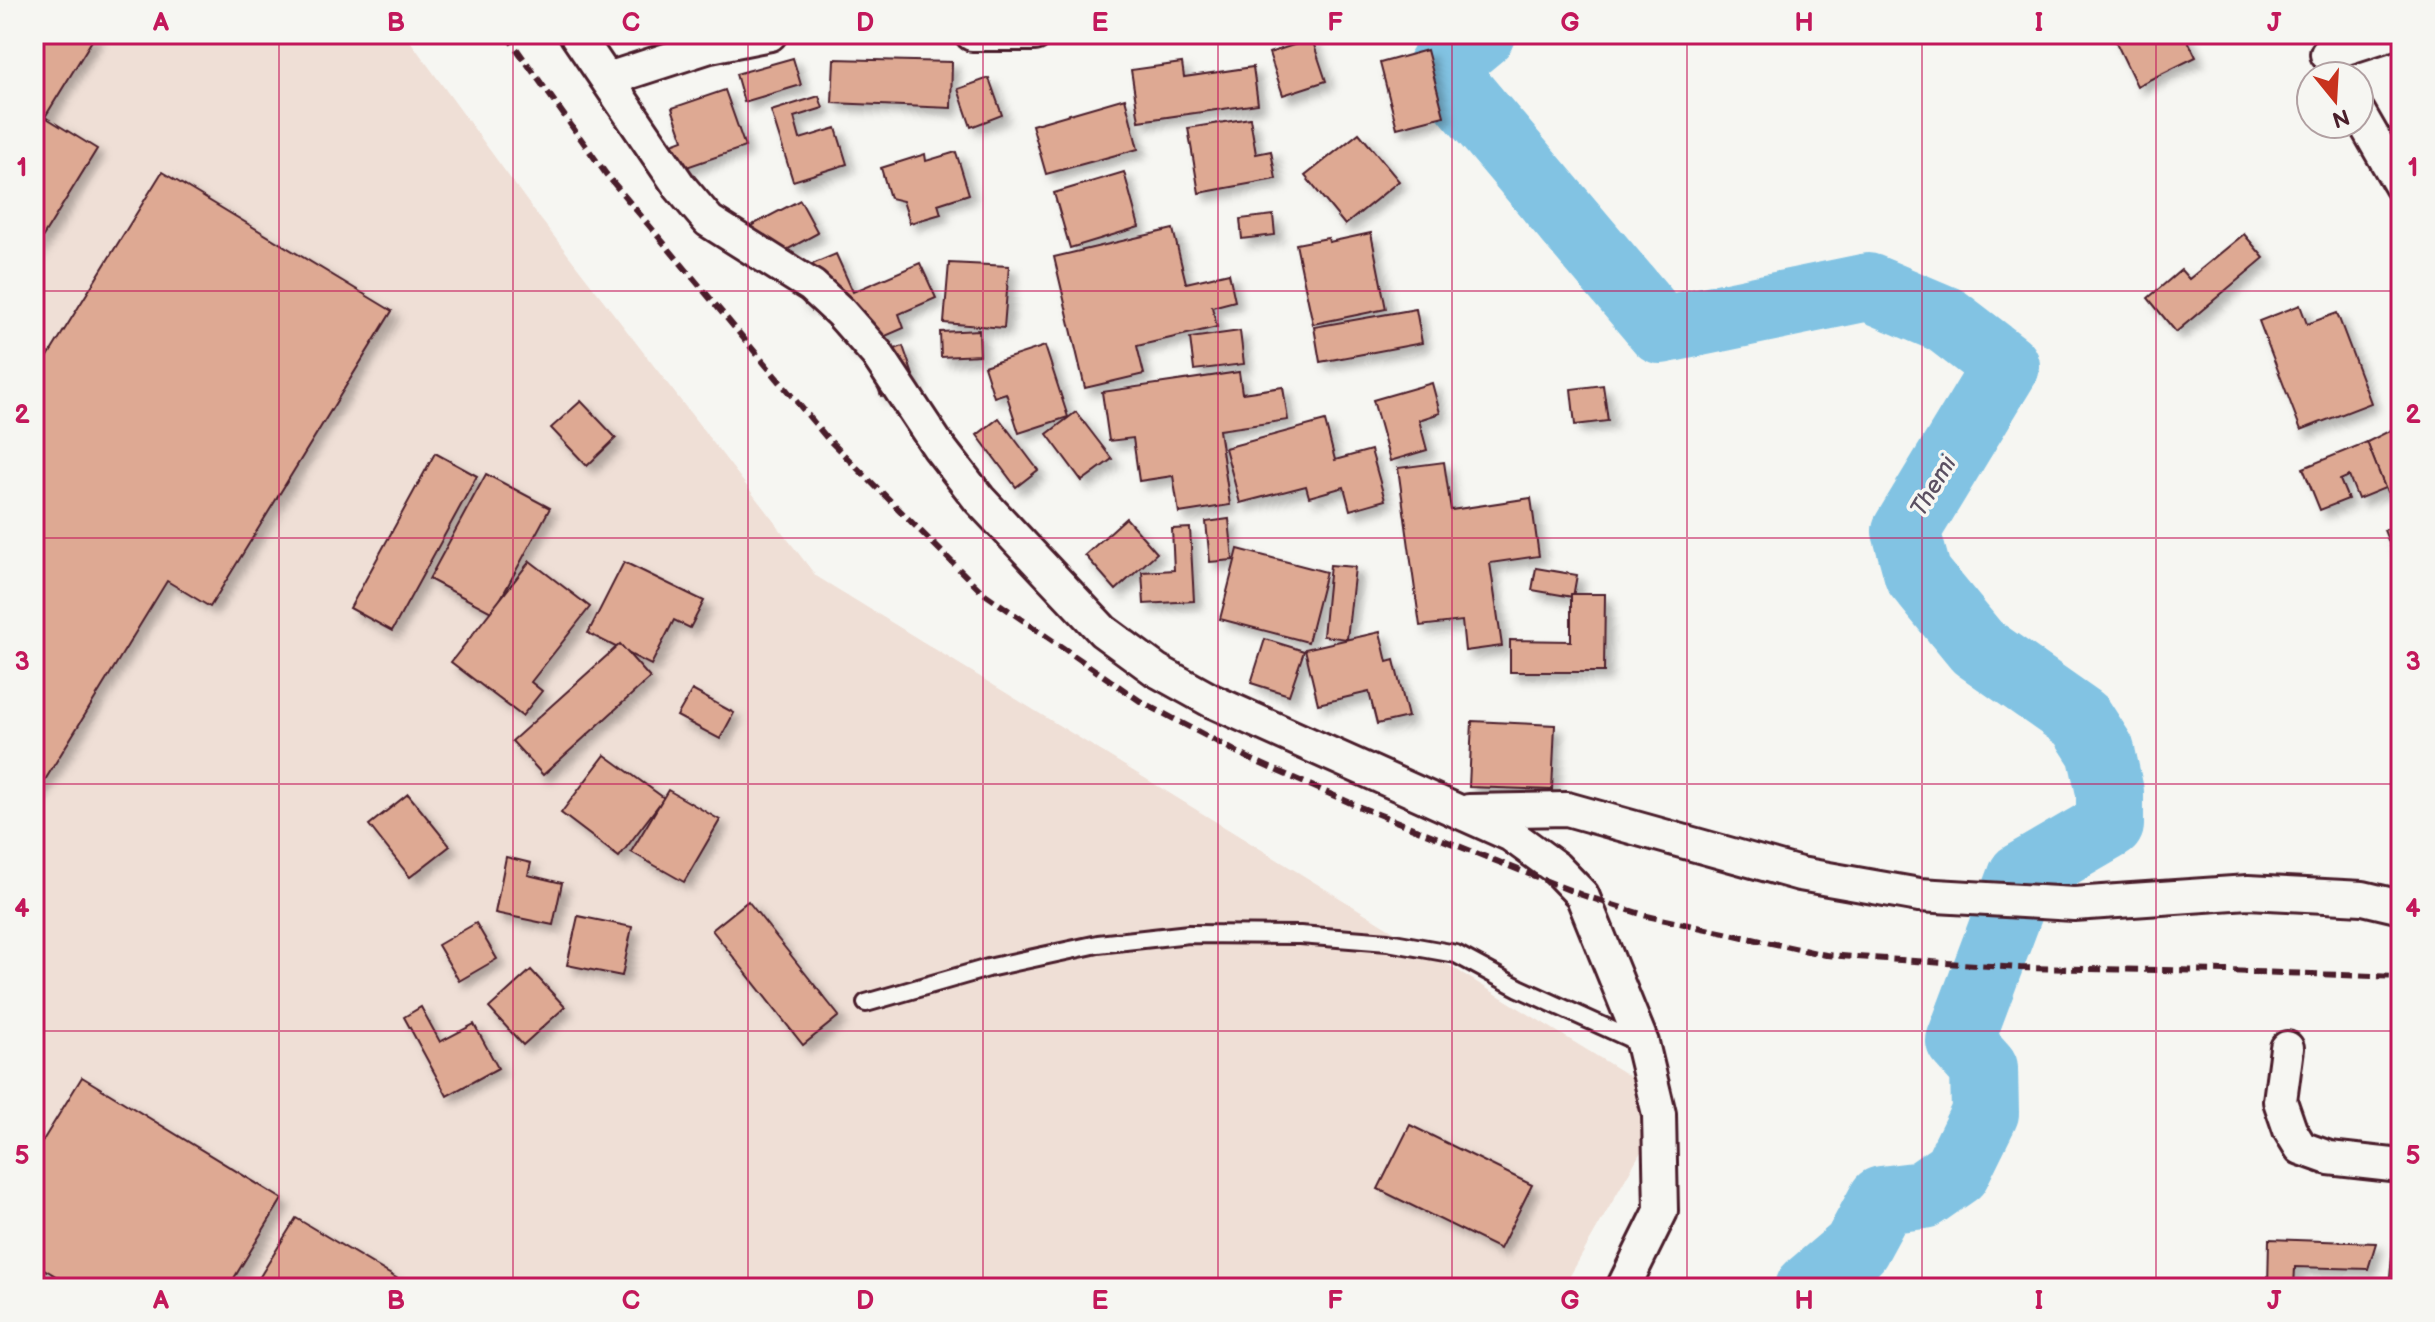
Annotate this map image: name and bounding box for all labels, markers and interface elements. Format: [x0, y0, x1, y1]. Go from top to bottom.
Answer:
text: A [152, 8, 169, 39]
text: B [387, 8, 405, 39]
text: C [622, 8, 640, 39]
text: D [856, 8, 874, 39]
text: E [1092, 8, 1109, 39]
text: F [1327, 8, 1343, 39]
text: G [1560, 8, 1580, 39]
text: H [1794, 8, 1814, 39]
text: I [2035, 8, 2043, 39]
text: J [2267, 8, 2282, 39]
north arrow [2295, 60, 2375, 140]
text: N [2329, 102, 2353, 133]
text: 1 [17, 153, 27, 184]
text: 1 [2408, 153, 2418, 184]
text: 2 [14, 400, 30, 431]
text: 2 [2405, 400, 2421, 431]
water label: Themi [1904, 449, 1964, 522]
text: 3 [14, 647, 30, 678]
text: 3 [2405, 647, 2421, 678]
text: 4 [14, 894, 30, 925]
text: 4 [2405, 894, 2421, 925]
text: 5 [14, 1141, 30, 1172]
text: 5 [2405, 1141, 2421, 1172]
text: A [152, 1286, 169, 1317]
text: B [387, 1286, 405, 1317]
text: C [622, 1286, 640, 1317]
text: D [856, 1286, 874, 1317]
text: E [1092, 1286, 1109, 1317]
text: F [1327, 1286, 1343, 1317]
text: G [1560, 1286, 1580, 1317]
text: H [1794, 1286, 1814, 1317]
text: I [2035, 1286, 2043, 1317]
text: J [2267, 1286, 2282, 1317]

